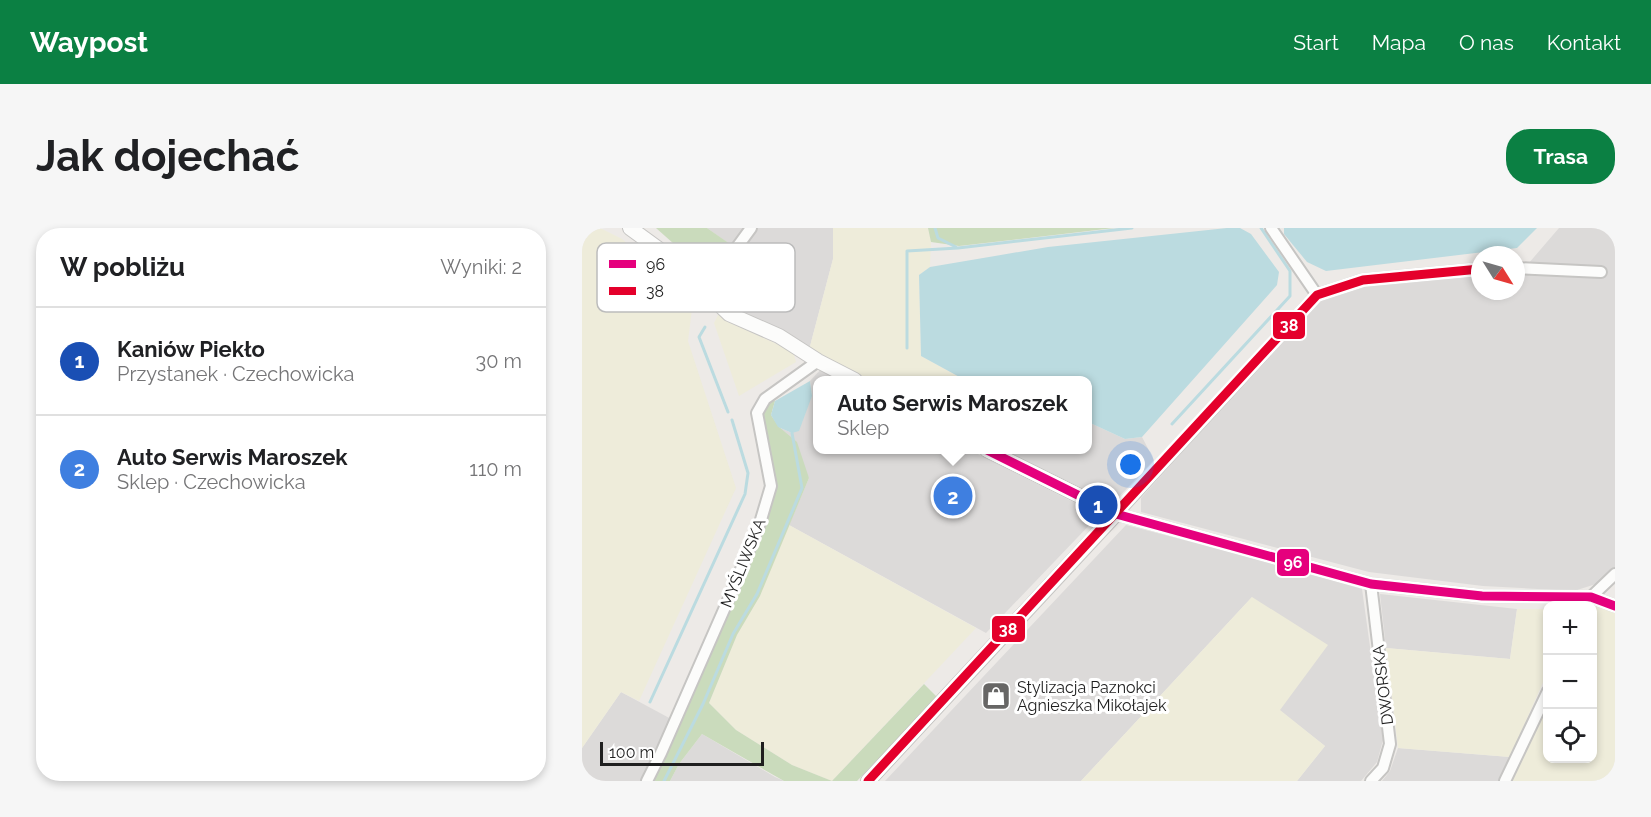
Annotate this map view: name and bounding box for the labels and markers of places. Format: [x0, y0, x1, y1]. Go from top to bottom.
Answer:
pin: 2 [934, 474, 973, 518]
pin: 1 [1078, 482, 1118, 528]
place label: Stylizacja Paznokci Agnieszka Mikołajek [1017, 678, 1167, 715]
shop icon: Stylizacja Paznokci Agnieszka Mikołajek [980, 680, 1012, 712]

